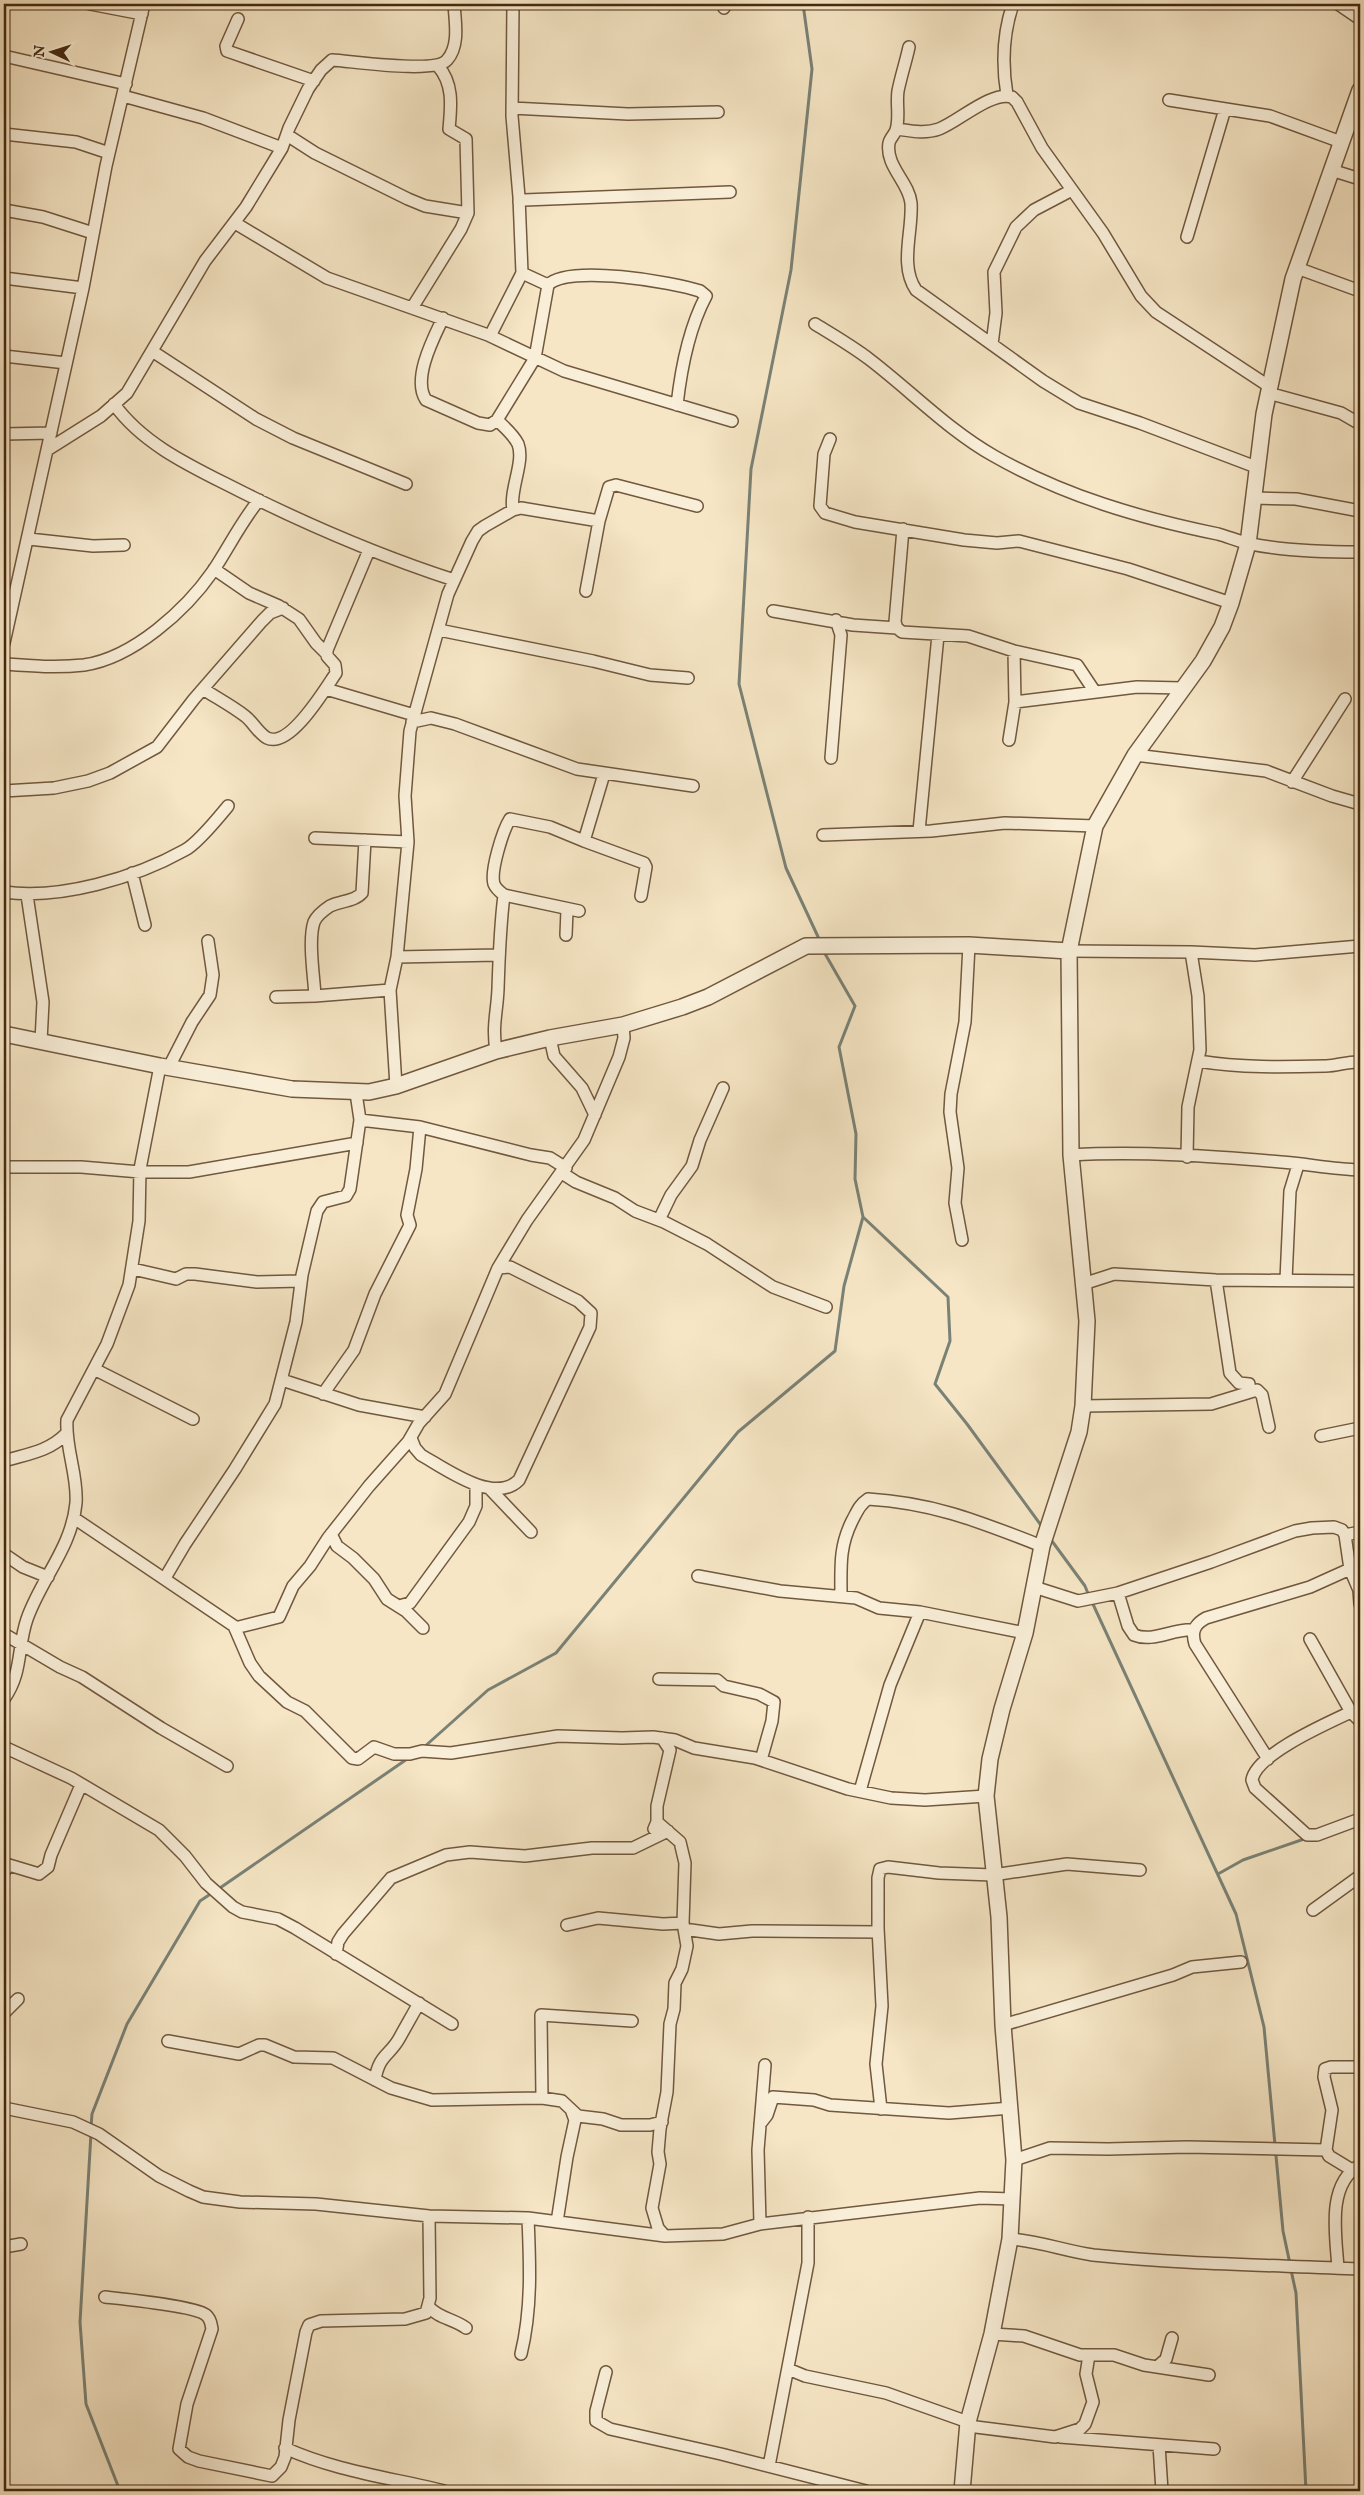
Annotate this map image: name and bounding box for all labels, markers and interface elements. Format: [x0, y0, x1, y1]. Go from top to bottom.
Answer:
north arrow [28, 28, 78, 78]
text: N [31, 44, 49, 59]

